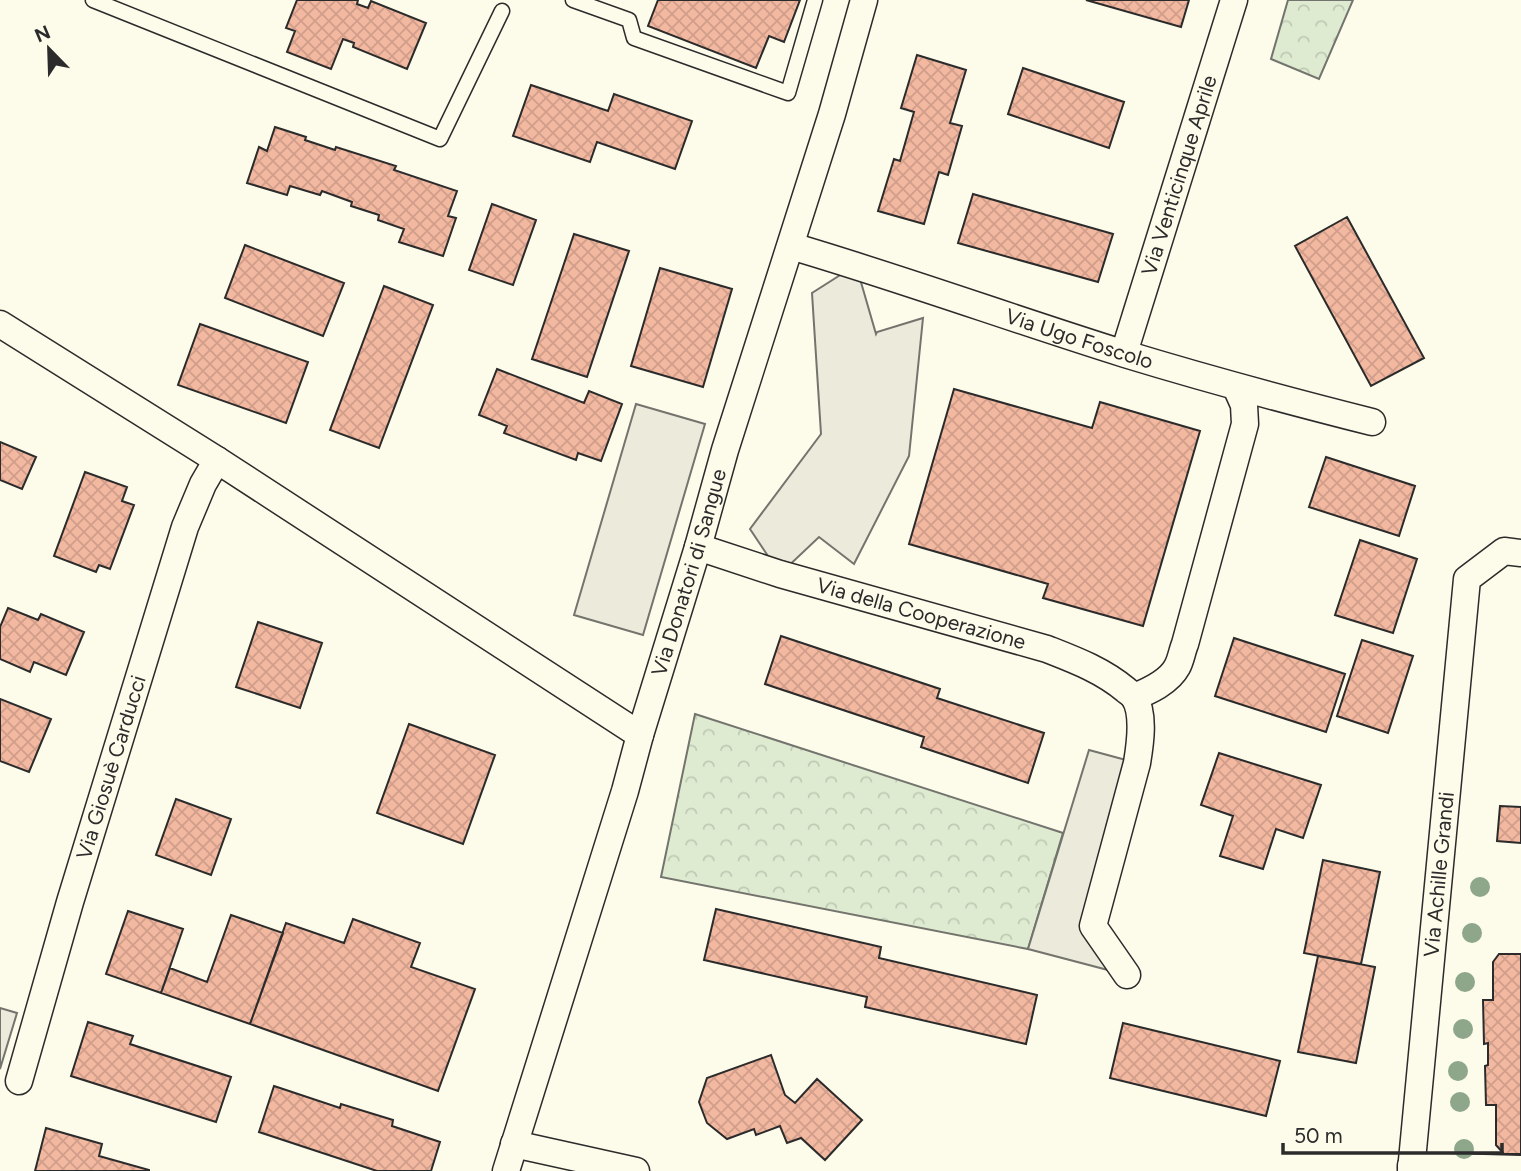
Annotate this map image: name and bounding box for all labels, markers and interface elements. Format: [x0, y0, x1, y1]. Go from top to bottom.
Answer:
north arrow [14, 14, 84, 84]
text: N [31, 20, 54, 47]
street label: Via Venticinque Aprile [1136, 72, 1222, 278]
street label: Via Ugo Foscolo [1003, 303, 1156, 374]
street label: Via Donatori di Sangue [646, 466, 731, 679]
street label: Via della Cooperazione [814, 572, 1029, 654]
street label: Via Giosuè Carducci [71, 672, 151, 862]
street label: Via Achille Grandi [1418, 790, 1459, 958]
scale bar [1283, 1112, 1502, 1156]
text: 50 m [1294, 1123, 1343, 1148]

